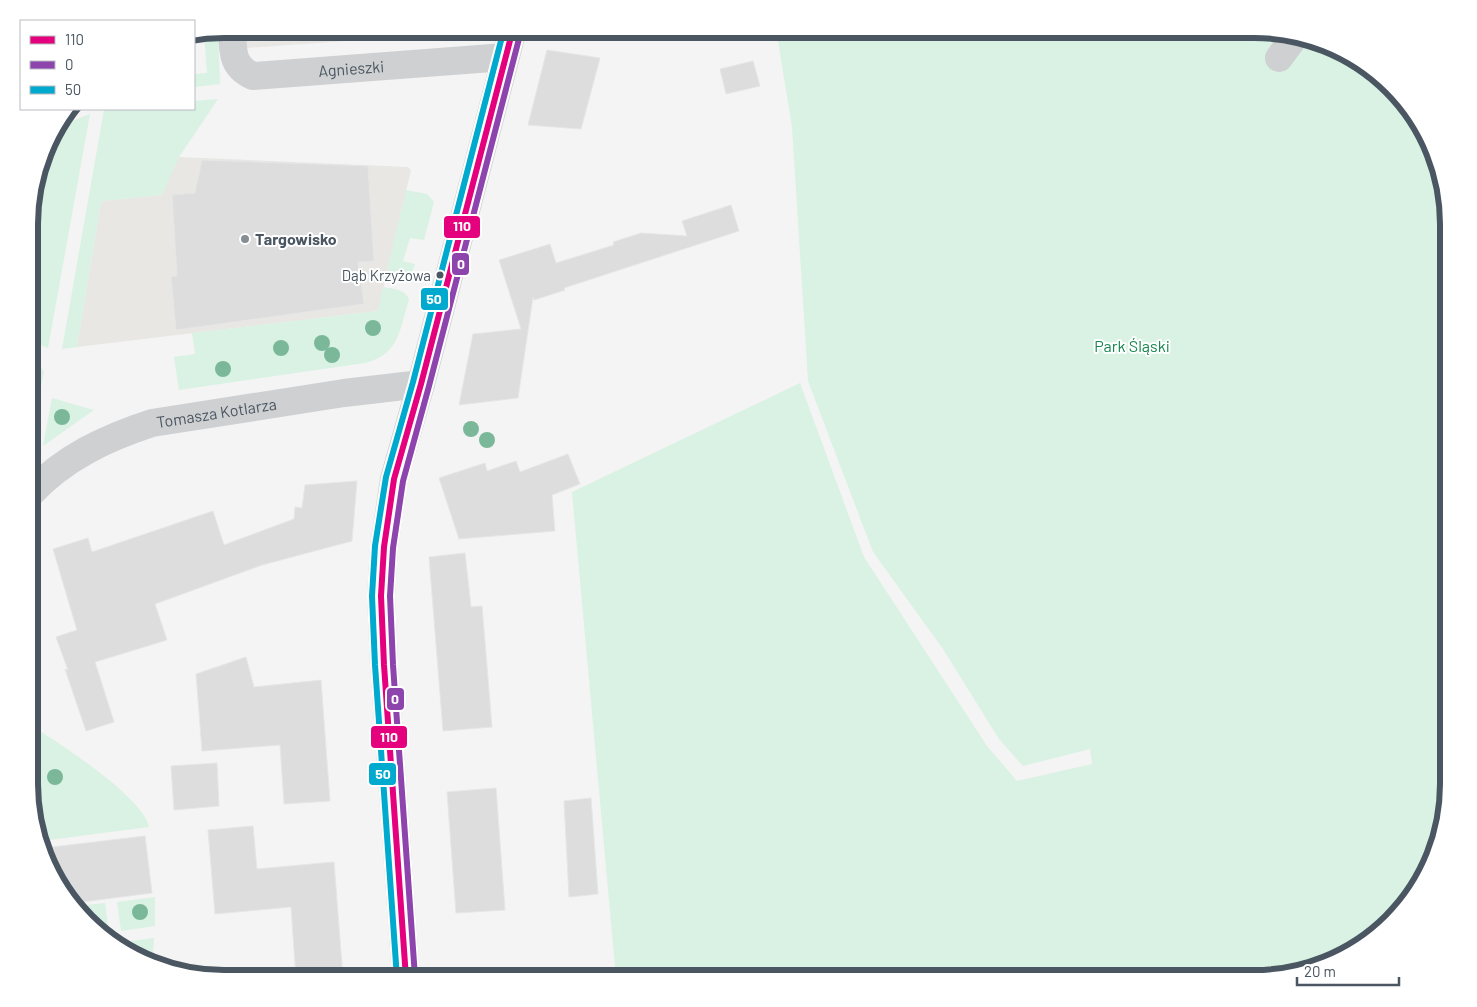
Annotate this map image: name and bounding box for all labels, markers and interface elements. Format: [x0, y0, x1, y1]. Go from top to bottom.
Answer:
legend [20, 20, 195, 110]
text: 110 [65, 30, 84, 48]
text: 0 [65, 55, 73, 73]
street label: Agnieszki [318, 56, 385, 80]
text: 50 [65, 80, 81, 98]
line badge: 110 [443, 215, 481, 239]
text: 110 [453, 217, 471, 234]
place label: Targowisko [255, 229, 337, 248]
marker: Targowisko [239, 233, 251, 245]
line badge: 0 [451, 252, 470, 276]
text: 0 [457, 255, 465, 272]
place label: Dąb Krzyżowa [342, 266, 431, 284]
marker: Dąb Krzyżowa [435, 270, 445, 280]
line badge: 50 [420, 287, 449, 311]
text: 50 [426, 290, 442, 307]
park label: Park Śląski [1094, 336, 1170, 355]
street label: Tomasza Kotlarza [155, 394, 278, 431]
line badge: 0 [386, 687, 405, 711]
text: 0 [391, 690, 399, 707]
line badge: 110 [370, 725, 408, 749]
text: 110 [380, 728, 398, 745]
line badge: 50 [368, 762, 397, 786]
text: 50 [375, 765, 391, 782]
scale bar [1297, 954, 1400, 986]
text: 20 m [1304, 962, 1336, 980]

